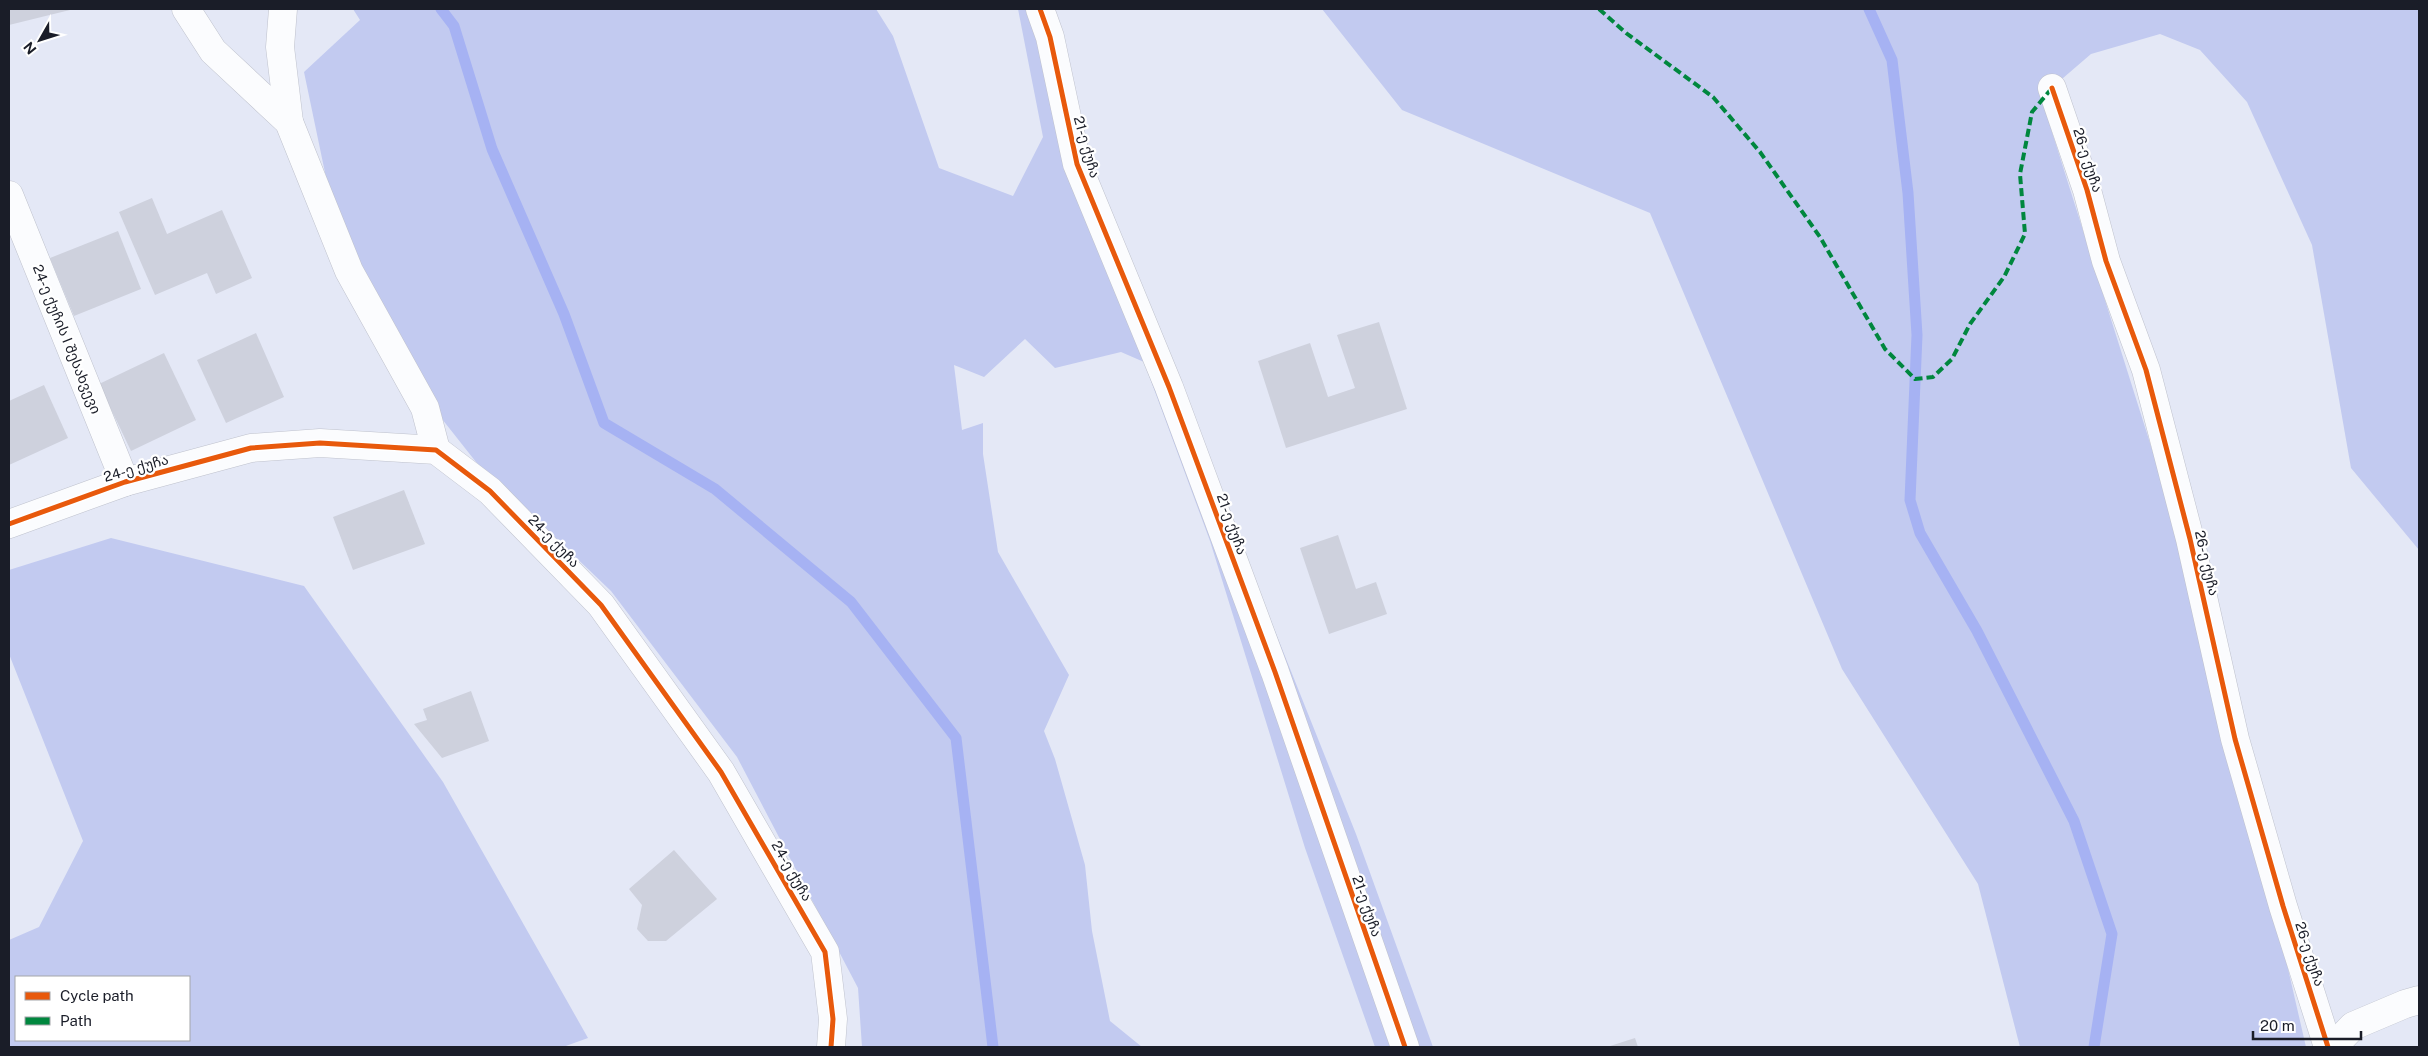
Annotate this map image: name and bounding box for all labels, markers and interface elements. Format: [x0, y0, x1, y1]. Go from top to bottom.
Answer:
north arrow [15, 15, 65, 65]
text: N [20, 39, 40, 57]
street label: 21-ე ქუჩა [1070, 114, 1103, 180]
street label: 26-ე ქუჩა [2069, 126, 2106, 194]
street label: 24-ე ქუჩის I შესახვევი [29, 262, 104, 416]
street label: 24-ე ქუჩა [102, 451, 171, 486]
street label: 21-ე ქუჩა [1213, 491, 1250, 557]
street label: 24-ე ქუჩა [524, 511, 583, 571]
street label: 26-ე ქუჩა [2191, 529, 2222, 598]
street label: 24-ე ქუჩა [768, 838, 816, 904]
street label: 21-ე ქუჩა [1348, 873, 1385, 939]
street label: 26-ე ქუჩა [2291, 920, 2328, 988]
legend [15, 976, 190, 1041]
text: Cycle path [60, 987, 134, 1004]
scale bar [2253, 1008, 2360, 1040]
text: Path [60, 1012, 92, 1029]
text: 20 m [2260, 1017, 2295, 1034]

